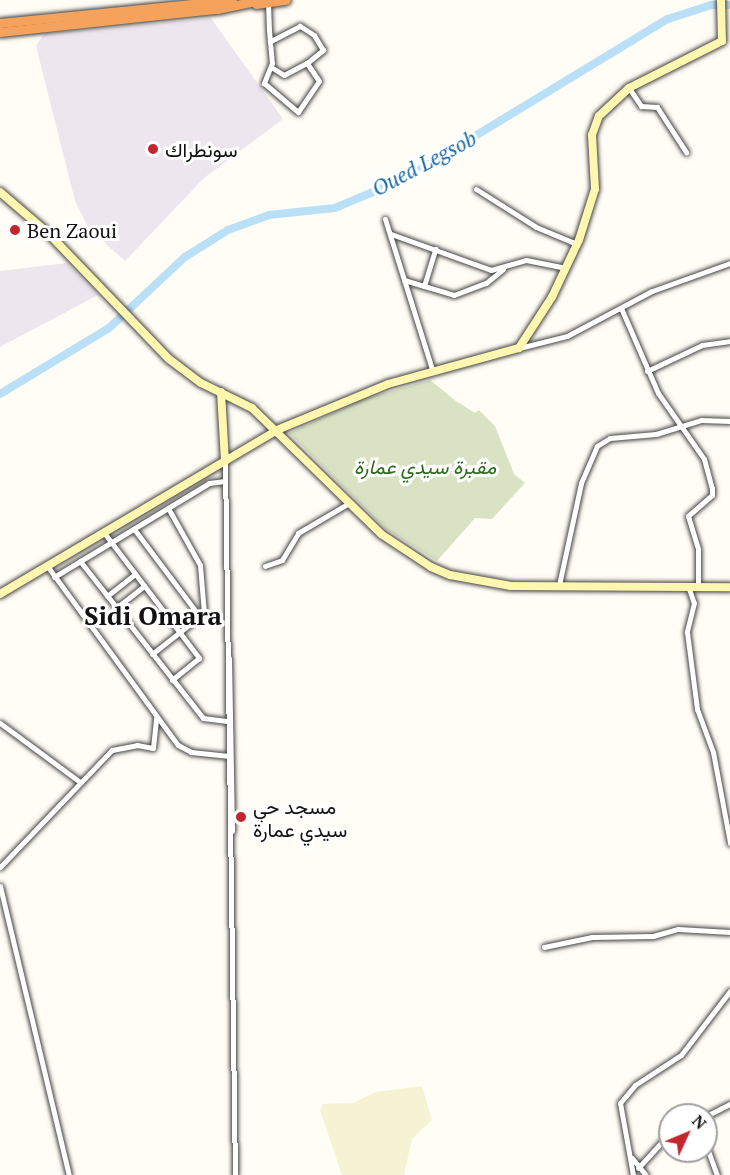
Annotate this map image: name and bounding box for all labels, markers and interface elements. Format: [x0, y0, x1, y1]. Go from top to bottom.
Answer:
water label: Oued Legsob [368, 125, 480, 201]
place label: سونطراك [165, 137, 237, 161]
marker: سونطراك [146, 142, 160, 156]
place label: Ben Zaoui [27, 218, 117, 242]
marker: Ben Zaoui [8, 223, 22, 237]
park label: مقبرة سيدي عمارة [354, 454, 496, 478]
district label: Sidi Omara [84, 600, 222, 632]
place label: مسجد حي سيدي عمارة [253, 794, 347, 841]
marker: مسجد حي سيدي عمارة [234, 810, 248, 824]
north arrow [658, 1103, 718, 1163]
text: N [687, 1110, 712, 1134]

